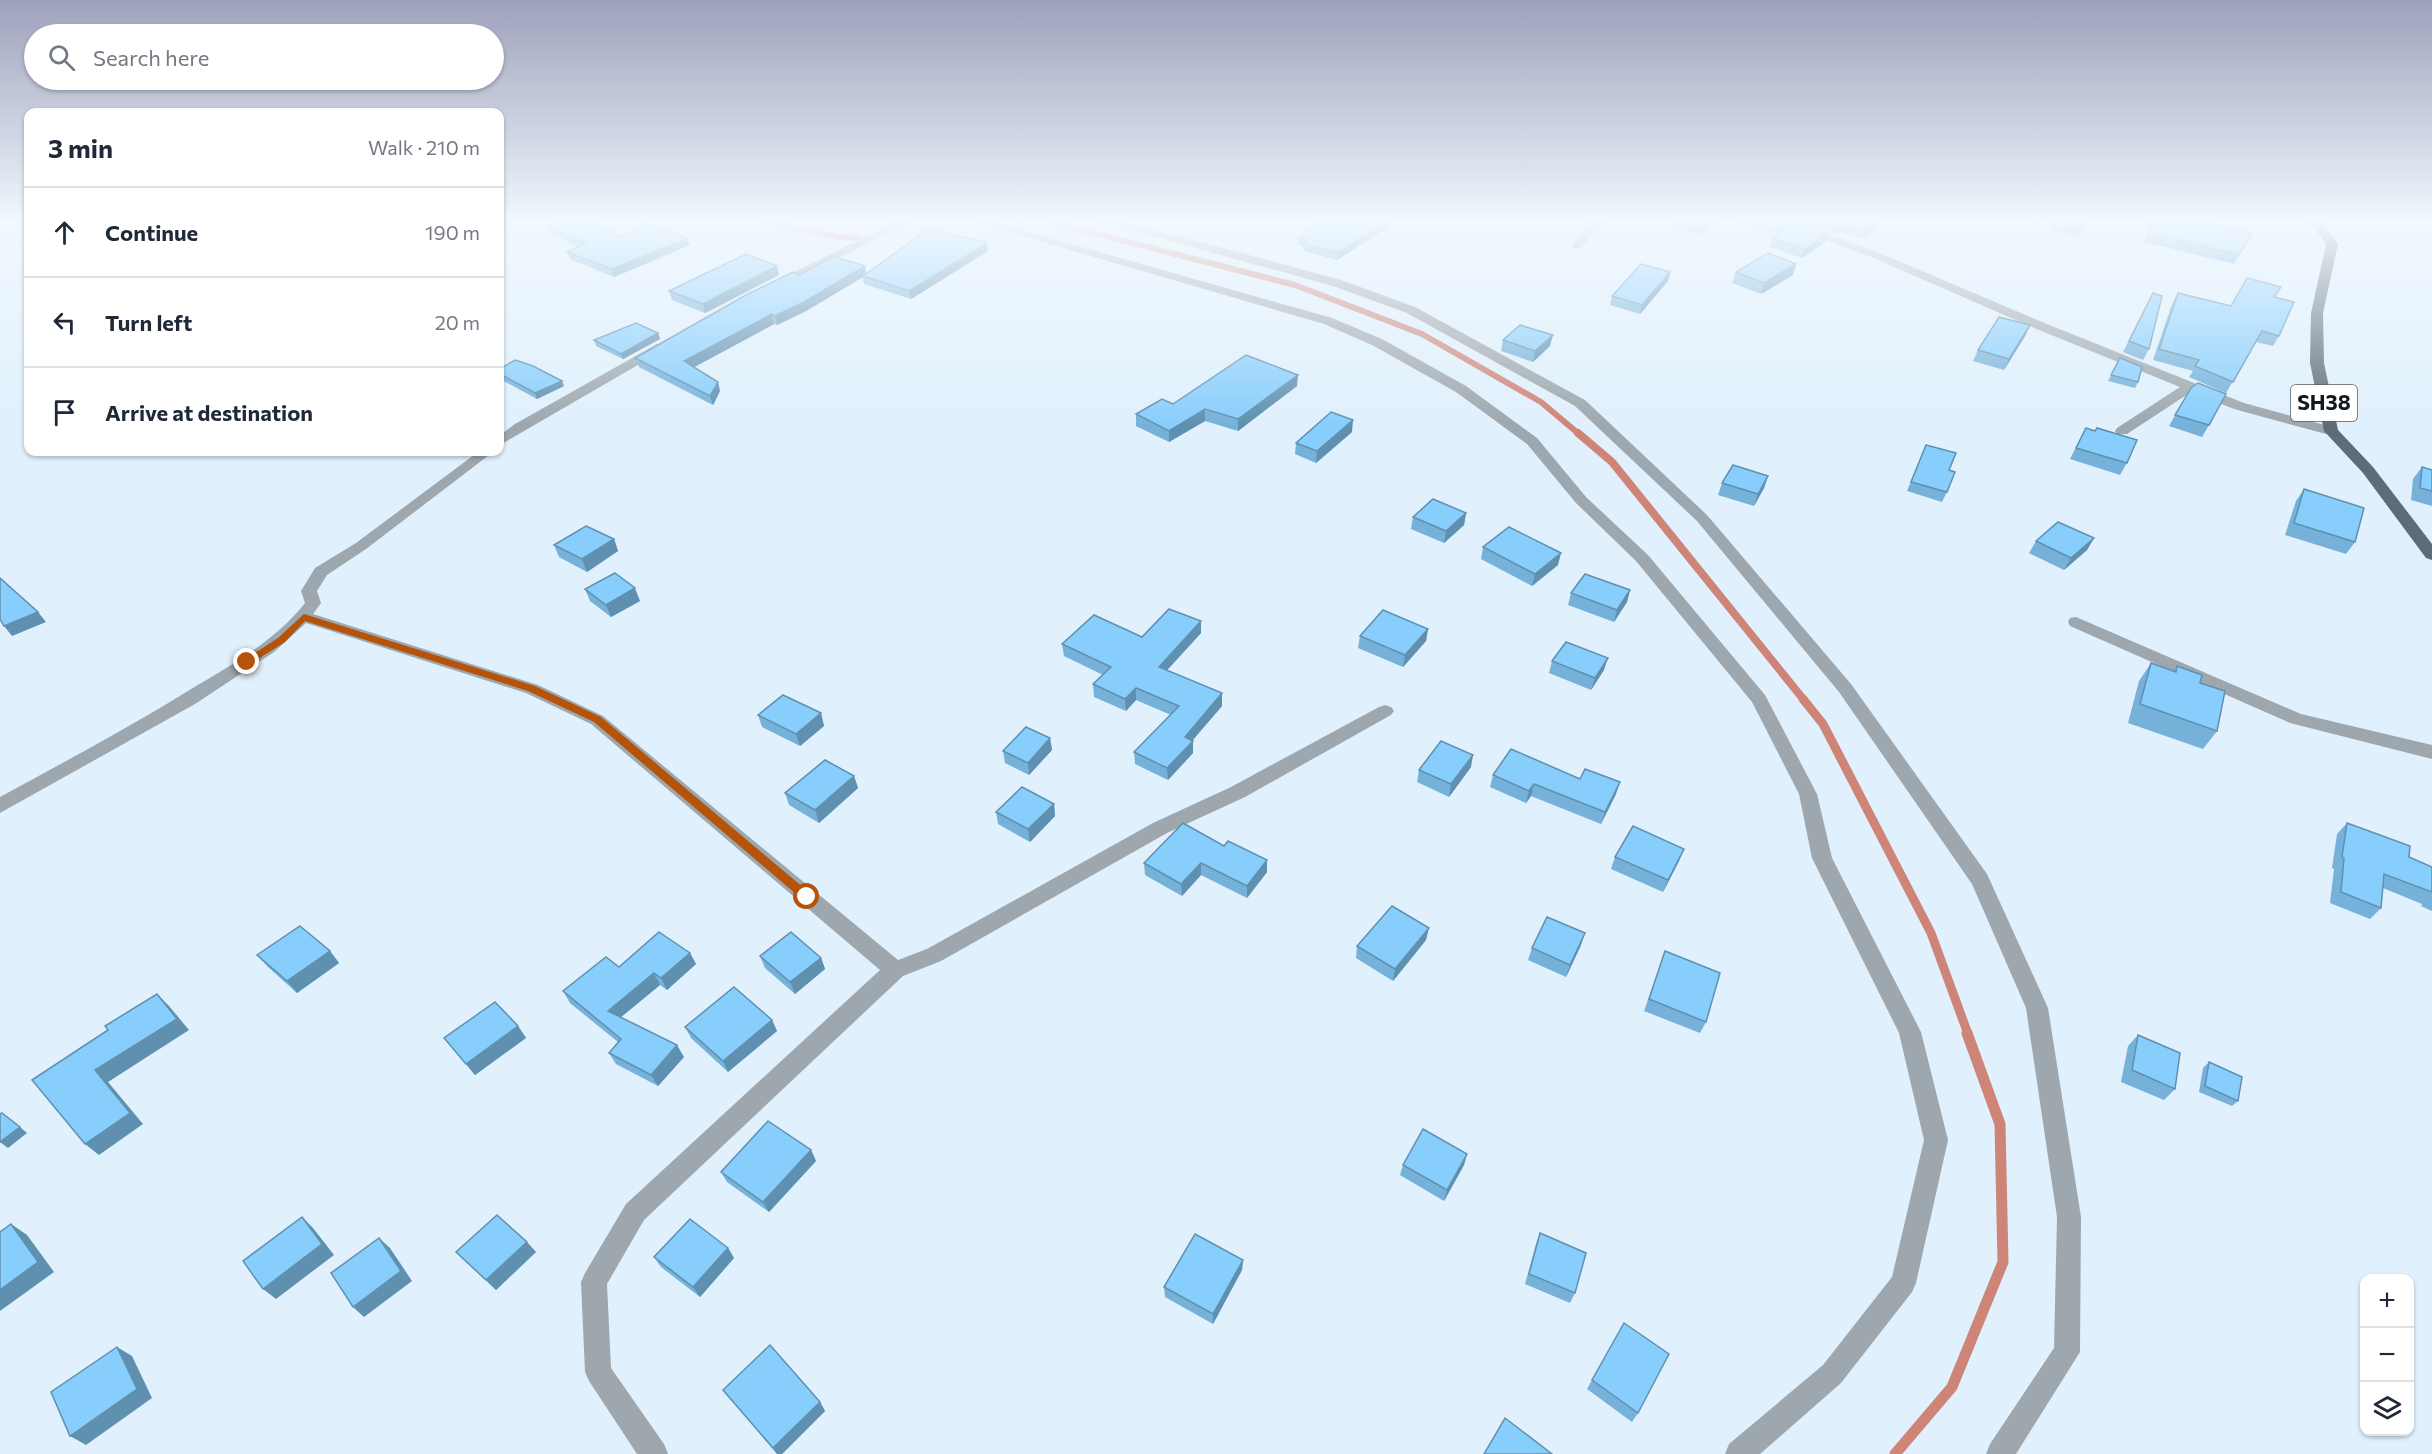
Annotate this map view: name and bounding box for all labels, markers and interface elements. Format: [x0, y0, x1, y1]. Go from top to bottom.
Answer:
search box [24, 24, 504, 90]
icon: search [45, 41, 78, 74]
text: Search here [93, 44, 209, 71]
text: 3 min [48, 132, 113, 163]
text: Walk · 210 m [368, 135, 480, 159]
icon: ahead [48, 216, 81, 249]
text: Continue [105, 219, 198, 246]
text: 190 m [425, 220, 480, 244]
icon: left [48, 306, 81, 339]
text: Turn left [105, 309, 192, 336]
text: 20 m [435, 310, 480, 334]
road number: SH38 [2291, 385, 2357, 421]
icon: arrive [48, 396, 81, 429]
text: Arrive at destination [105, 399, 313, 426]
route end [233, 648, 259, 674]
route start [793, 883, 819, 909]
map controls [2360, 1274, 2414, 1436]
button: + [2360, 1274, 2414, 1328]
button: − [2360, 1328, 2414, 1382]
button: layers [2360, 1382, 2414, 1436]

